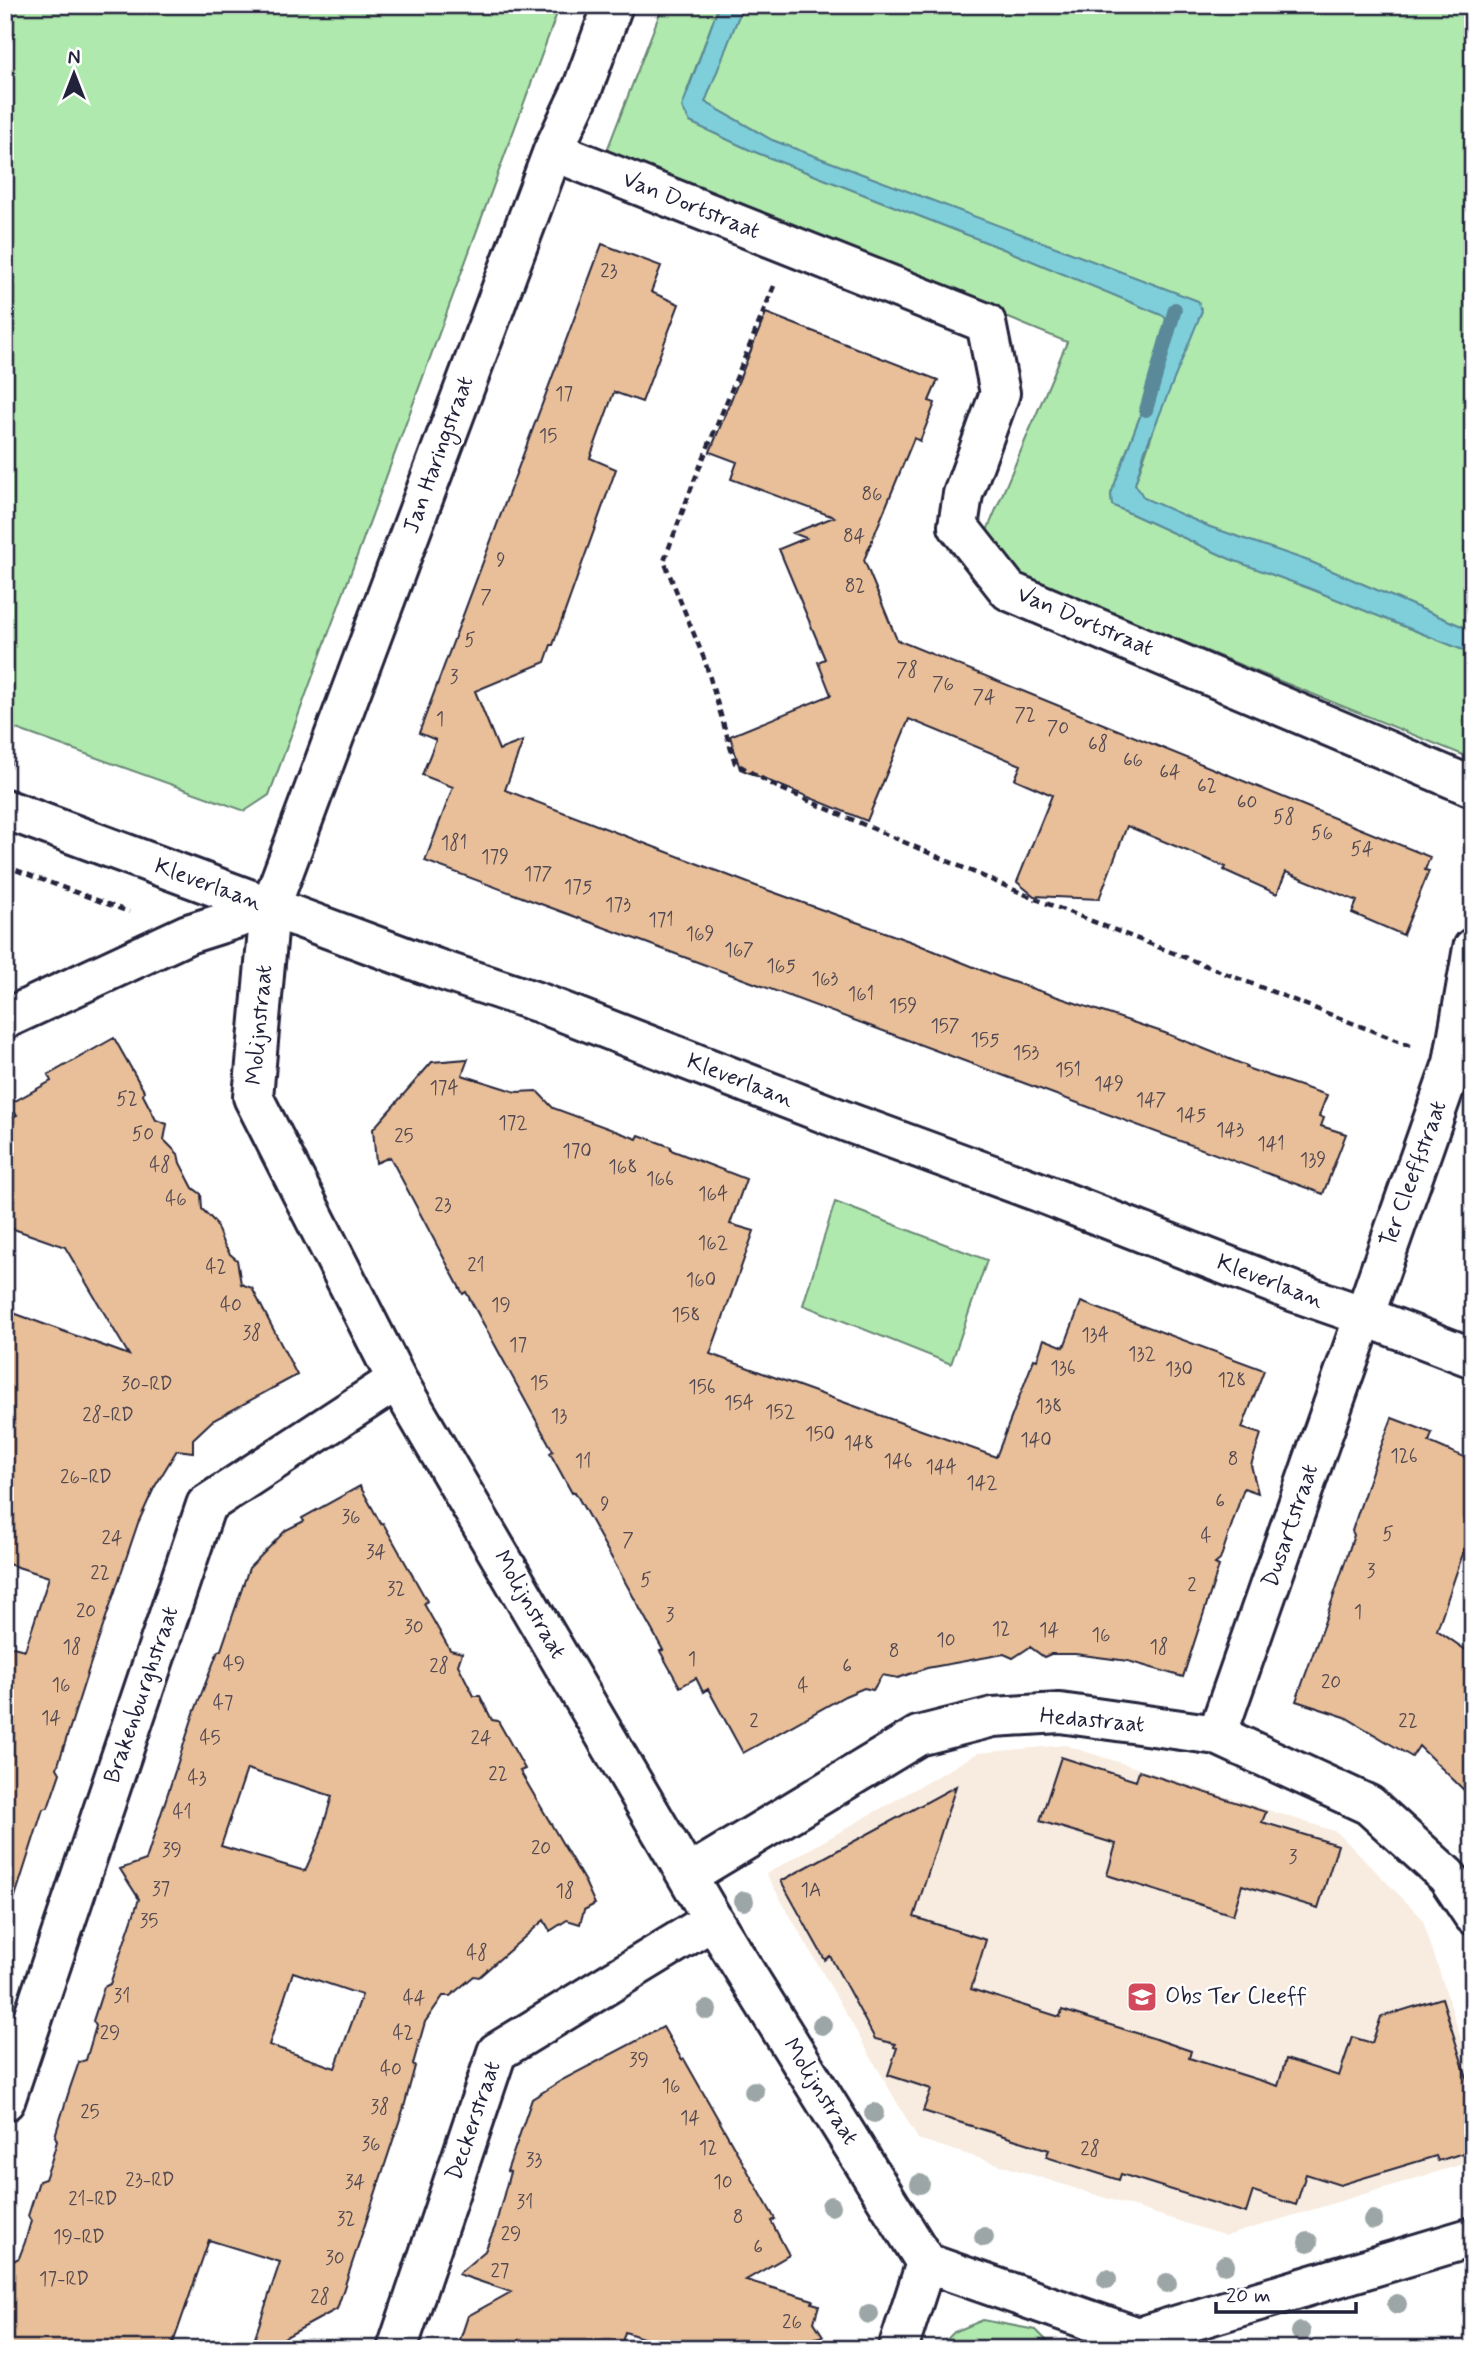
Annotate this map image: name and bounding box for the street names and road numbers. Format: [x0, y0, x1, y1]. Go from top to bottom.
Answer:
street label: Van Dortstraat [618, 165, 764, 247]
street label: Jan Haringstraat [397, 372, 483, 538]
street label: Van Dortstraat [1012, 580, 1158, 664]
street label: Kleverlaan [150, 852, 266, 918]
street label: Molijnstraat [240, 964, 280, 1086]
street label: Kleverlaan [682, 1047, 798, 1115]
street label: Ter Cleeffstraat [1374, 1097, 1454, 1251]
street label: Kleverlaan [1212, 1248, 1328, 1316]
street label: Dusartstraat [1256, 1460, 1326, 1592]
street label: Molijnstraat [486, 1545, 572, 1665]
street label: Brakenburghstraat [98, 1603, 186, 1787]
street label: Hedastraat [1038, 1701, 1146, 1741]
street label: Molijnstraat [775, 2033, 865, 2151]
street label: Deckerstraat [440, 2057, 508, 2185]

